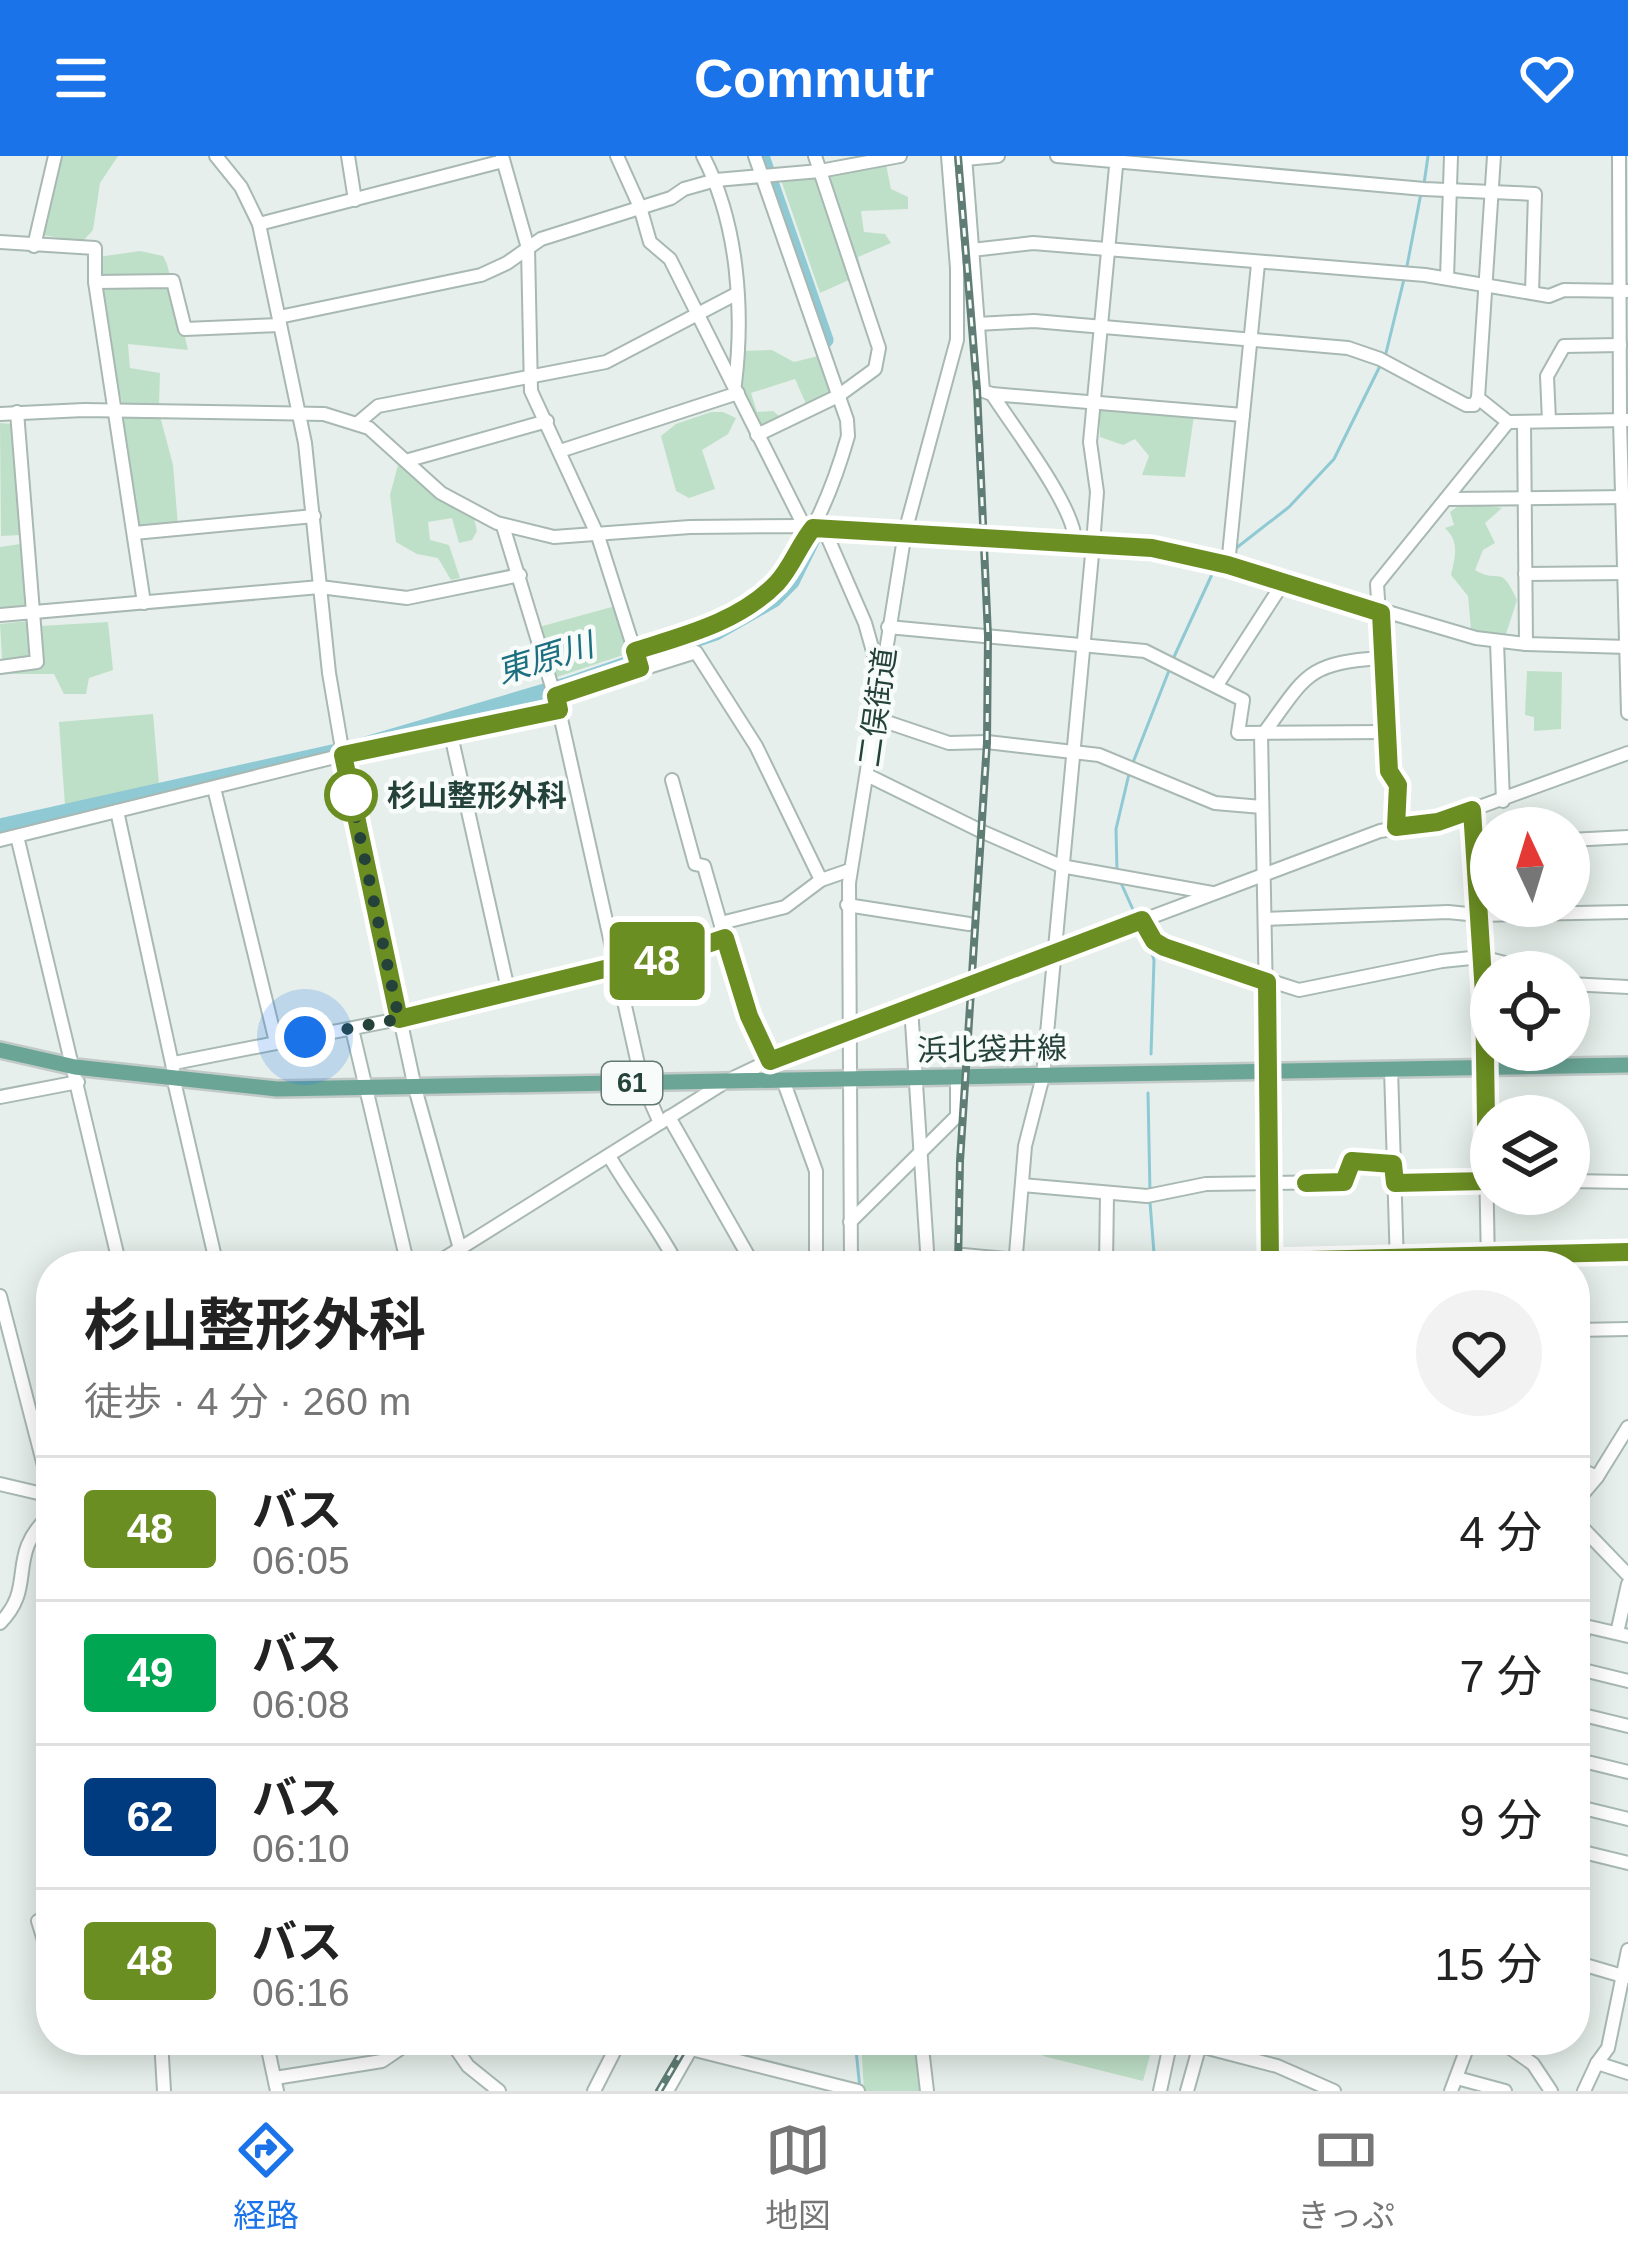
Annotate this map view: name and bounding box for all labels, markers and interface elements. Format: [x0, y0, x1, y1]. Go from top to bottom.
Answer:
icon: menu [48, 45, 114, 111]
icon: heart [1514, 45, 1580, 111]
text: Commutr [694, 48, 934, 108]
water label: 東原川 [492, 625, 601, 690]
street label: 二俣街道 [852, 645, 902, 769]
marker: 杉山整形外科 [326, 770, 376, 820]
place label: 杉山整形外科 [387, 779, 567, 812]
north arrow [1470, 807, 1590, 927]
map controls [1470, 807, 1590, 1215]
line badge: 48 [603, 922, 711, 1000]
text: 48 [634, 937, 680, 984]
button: locate [1470, 951, 1590, 1071]
your location [275, 1007, 335, 1067]
street label: 浜北袋井線 [917, 1031, 1067, 1067]
road number: 61 [602, 1062, 662, 1104]
button: layers [1470, 1095, 1590, 1215]
button: heart [1416, 1290, 1542, 1416]
text: 杉山整形外科 [84, 1293, 426, 1357]
text: 徒歩 · 4 分 · 260 m [84, 1380, 411, 1423]
text: バス [252, 1485, 342, 1536]
text: 48 [127, 1505, 173, 1552]
text: 4 分 [1459, 1507, 1542, 1558]
text: 06:05 [252, 1539, 350, 1582]
text: バス [252, 1629, 342, 1680]
text: 49 [127, 1649, 173, 1696]
text: 7 分 [1459, 1651, 1542, 1702]
text: 06:08 [252, 1683, 350, 1726]
text: バス [252, 1773, 342, 1824]
text: 62 [127, 1793, 173, 1840]
text: 9 分 [1459, 1795, 1542, 1846]
text: 06:10 [252, 1827, 350, 1870]
text: バス [252, 1917, 342, 1968]
text: 48 [127, 1937, 173, 1984]
text: 15 分 [1434, 1939, 1542, 1990]
text: 06:16 [252, 1971, 350, 2014]
tab: 経路 [233, 2117, 299, 2237]
tab: 地図 [765, 2117, 831, 2237]
tab: きっぷ [1297, 2117, 1395, 2237]

